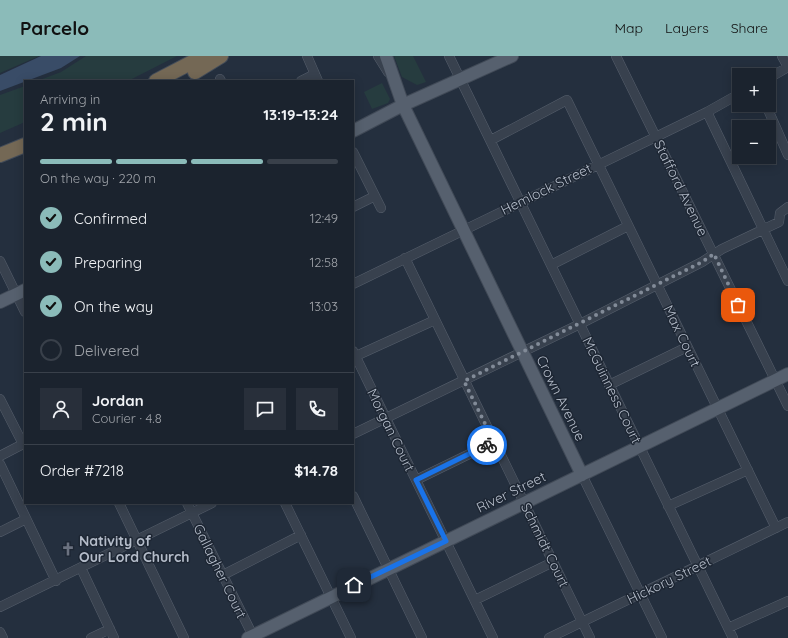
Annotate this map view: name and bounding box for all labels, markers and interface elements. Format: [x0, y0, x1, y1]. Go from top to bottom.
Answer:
text: Parcelo [20, 16, 89, 40]
text: Map [614, 19, 643, 37]
text: Layers [665, 19, 709, 37]
text: Share [731, 19, 768, 37]
map controls [732, 68, 776, 164]
button: + [732, 68, 776, 112]
text: Arriving in [40, 91, 100, 107]
text: 2 min [40, 105, 108, 138]
text: 13:19–13:24 [263, 105, 338, 124]
button: − [732, 120, 776, 164]
street label: Stafford Avenue [650, 137, 712, 239]
street label: Hemlock Street [498, 159, 595, 219]
text: On the way · 220 m [40, 170, 156, 186]
icon: check [40, 207, 62, 229]
text: Confirmed [74, 209, 147, 228]
text: 12:49 [310, 210, 338, 226]
icon: check [40, 251, 62, 273]
text: Preparing [74, 253, 142, 272]
text: 12:58 [309, 254, 338, 270]
pin [721, 288, 755, 322]
icon: bag [727, 294, 749, 316]
icon: check [40, 295, 62, 317]
text: On the way [74, 297, 153, 316]
text: 13:03 [309, 298, 338, 314]
street label: Max Court [659, 302, 705, 370]
street label: McGuinness Court [578, 334, 646, 446]
text: Delivered [74, 341, 139, 360]
street label: Crown Avenue [533, 352, 590, 444]
street label: Morgan Court [363, 386, 419, 475]
button: person [40, 388, 82, 430]
button: chat [244, 388, 286, 430]
button: phone [296, 388, 338, 430]
text: Jordan [92, 391, 144, 410]
text: Courier · 4.8 [92, 410, 162, 426]
courier [467, 425, 507, 465]
icon: bike [476, 434, 498, 456]
text: Order #7218 [40, 461, 124, 480]
text: $14.78 [294, 461, 338, 480]
street label: River Street [473, 467, 549, 517]
street label: Schmidt Court [517, 500, 573, 590]
street label: Gallagher Court [189, 521, 251, 621]
place label: Nativity of Our Lord Church [79, 532, 189, 566]
church icon: Nativity of Our Lord Church [60, 541, 76, 557]
street label: Hickory Street [624, 552, 714, 608]
pin [337, 568, 371, 602]
icon: home [343, 574, 365, 596]

